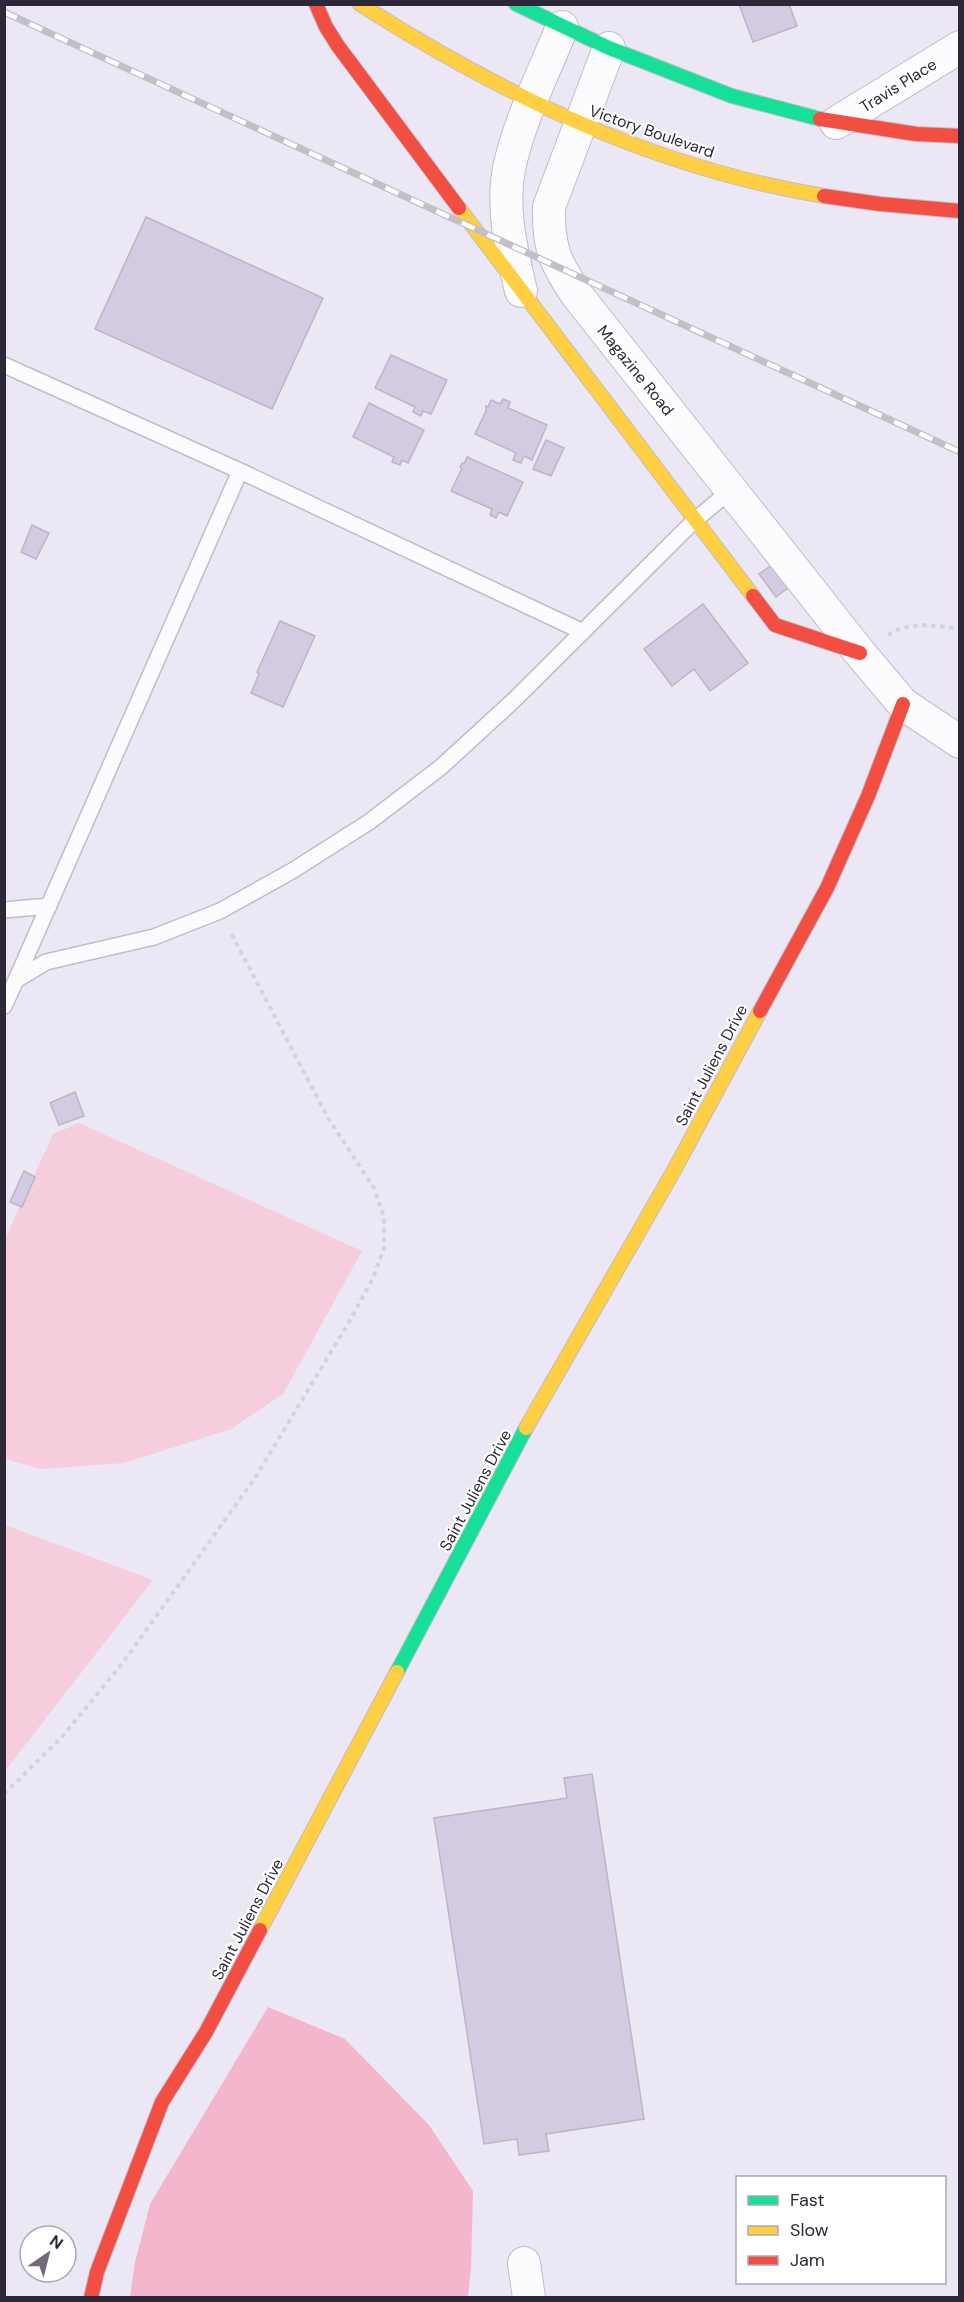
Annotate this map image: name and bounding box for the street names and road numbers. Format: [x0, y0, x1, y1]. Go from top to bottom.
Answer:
street label: Travis Place [856, 54, 941, 117]
street label: Victory Boulevard [586, 100, 717, 163]
street label: Magazine Road [593, 321, 679, 420]
street label: Saint Juliens Drive [671, 1001, 752, 1130]
street label: Saint Juliens Drive [435, 1426, 516, 1555]
street label: Saint Juliens Drive [207, 1855, 288, 1984]

